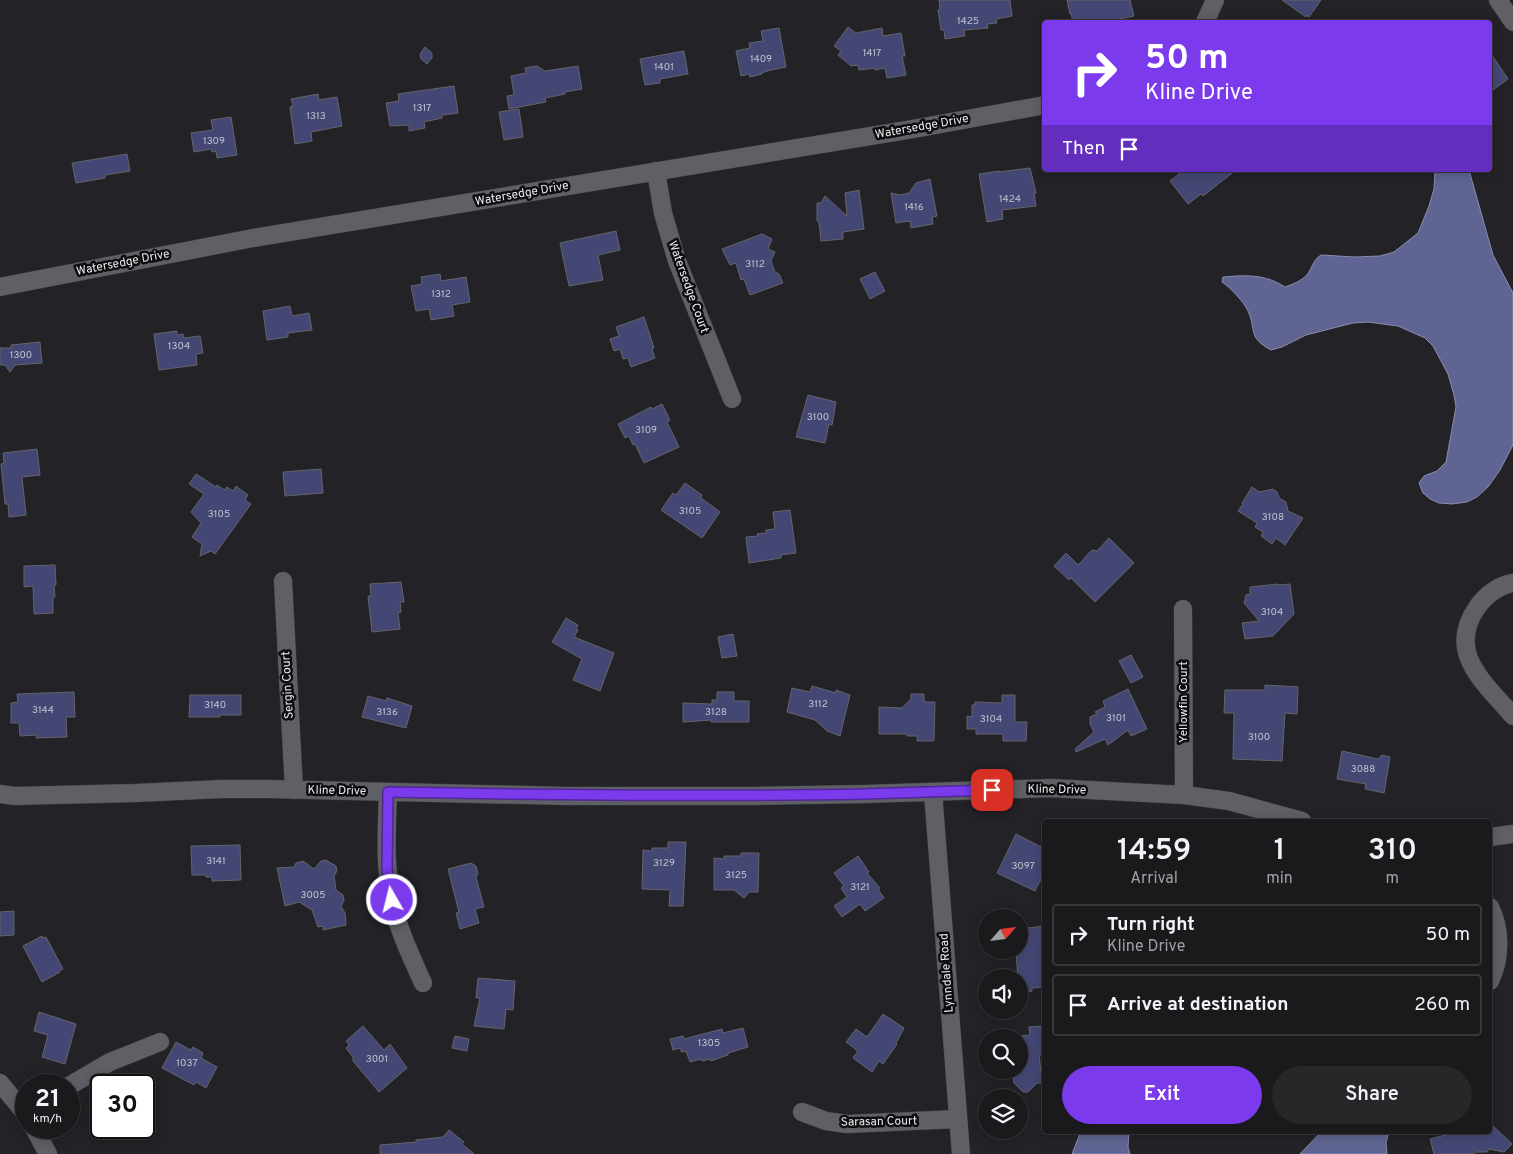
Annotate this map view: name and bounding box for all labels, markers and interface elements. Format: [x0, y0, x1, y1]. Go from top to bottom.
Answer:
house number: 1425 [957, 15, 979, 28]
text: 50 m [1145, 37, 1229, 81]
icon: right [1062, 40, 1127, 105]
house number: 1417 [863, 47, 881, 60]
house number: 1409 [750, 53, 772, 66]
house number: 1401 [654, 61, 674, 74]
text: Kline Drive [1145, 80, 1253, 107]
house number: 1317 [413, 102, 431, 115]
house number: 1313 [306, 110, 326, 123]
street label: Watersedge Drive [874, 111, 970, 143]
house number: 1309 [203, 135, 225, 148]
icon: arrive [1115, 135, 1143, 163]
text: Then [1062, 137, 1105, 161]
street label: Watersedge Drive [474, 178, 570, 210]
house number: 1424 [999, 193, 1021, 206]
house number: 1416 [904, 201, 924, 214]
street label: Watersedge Court [664, 239, 712, 335]
street label: Watersedge Drive [75, 246, 171, 280]
house number: 3112 [745, 258, 765, 271]
house number: 1312 [431, 288, 451, 301]
house number: 1304 [168, 340, 190, 353]
house number: 1300 [10, 349, 32, 362]
house number: 3100 [807, 411, 829, 424]
house number: 3109 [635, 424, 657, 437]
house number: 3105 [679, 505, 701, 518]
house number: 3105 [208, 508, 230, 521]
house number: 3108 [1262, 511, 1284, 524]
house number: 3104 [1261, 606, 1283, 619]
street label: Sergin Court [278, 651, 298, 719]
street label: Yellowfin Court [1176, 661, 1192, 743]
house number: 3112 [808, 698, 828, 711]
house number: 3140 [204, 699, 226, 712]
house number: 3144 [32, 704, 54, 717]
house number: 3136 [376, 706, 398, 719]
house number: 3128 [705, 706, 727, 719]
house number: 3101 [1106, 712, 1126, 725]
house number: 3104 [980, 713, 1002, 726]
house number: 3100 [1248, 731, 1270, 744]
house number: 3088 [1351, 763, 1375, 776]
pin [971, 769, 1013, 811]
icon: arrive [978, 776, 1006, 804]
street label: Kline Drive [1027, 781, 1087, 799]
street label: Kline Drive [307, 782, 367, 800]
text: 14:59 [1117, 833, 1191, 870]
text: 1 [1274, 833, 1285, 870]
text: 310 [1368, 833, 1417, 870]
house number: 3141 [206, 855, 226, 868]
house number: 3129 [653, 857, 675, 870]
house number: 3097 [1011, 860, 1035, 873]
house number: 3125 [725, 869, 747, 882]
text: Arrival [1130, 869, 1178, 889]
text: min [1266, 869, 1293, 889]
text: m [1386, 869, 1399, 889]
position arrow [365, 873, 417, 925]
house number: 3121 [850, 881, 870, 894]
house number: 3005 [301, 889, 325, 902]
north arrow [978, 909, 1028, 959]
map controls [978, 909, 1028, 1139]
text: Turn right [1107, 913, 1195, 937]
icon: right [1064, 921, 1092, 949]
text: 50 m [1425, 923, 1470, 947]
street label: Lynndale Road [936, 933, 958, 1013]
text: Kline Drive [1107, 937, 1185, 957]
button: sound [978, 969, 1028, 1019]
icon: arrive [1064, 991, 1092, 1019]
text: Arrive at destination [1107, 993, 1288, 1017]
text: 260 m [1414, 993, 1470, 1017]
button: search [978, 1029, 1028, 1079]
house number: 1305 [698, 1037, 720, 1050]
house number: 3001 [366, 1053, 388, 1066]
house number: 1037 [176, 1057, 198, 1070]
button: Exit [1062, 1066, 1262, 1124]
button: Share [1272, 1066, 1472, 1124]
speed limit sign: 30 [90, 1074, 155, 1139]
text: 21 [35, 1084, 60, 1116]
button: layers [978, 1089, 1028, 1139]
text: km/h [33, 1111, 62, 1127]
street label: Sarasan Court [841, 1113, 917, 1131]

